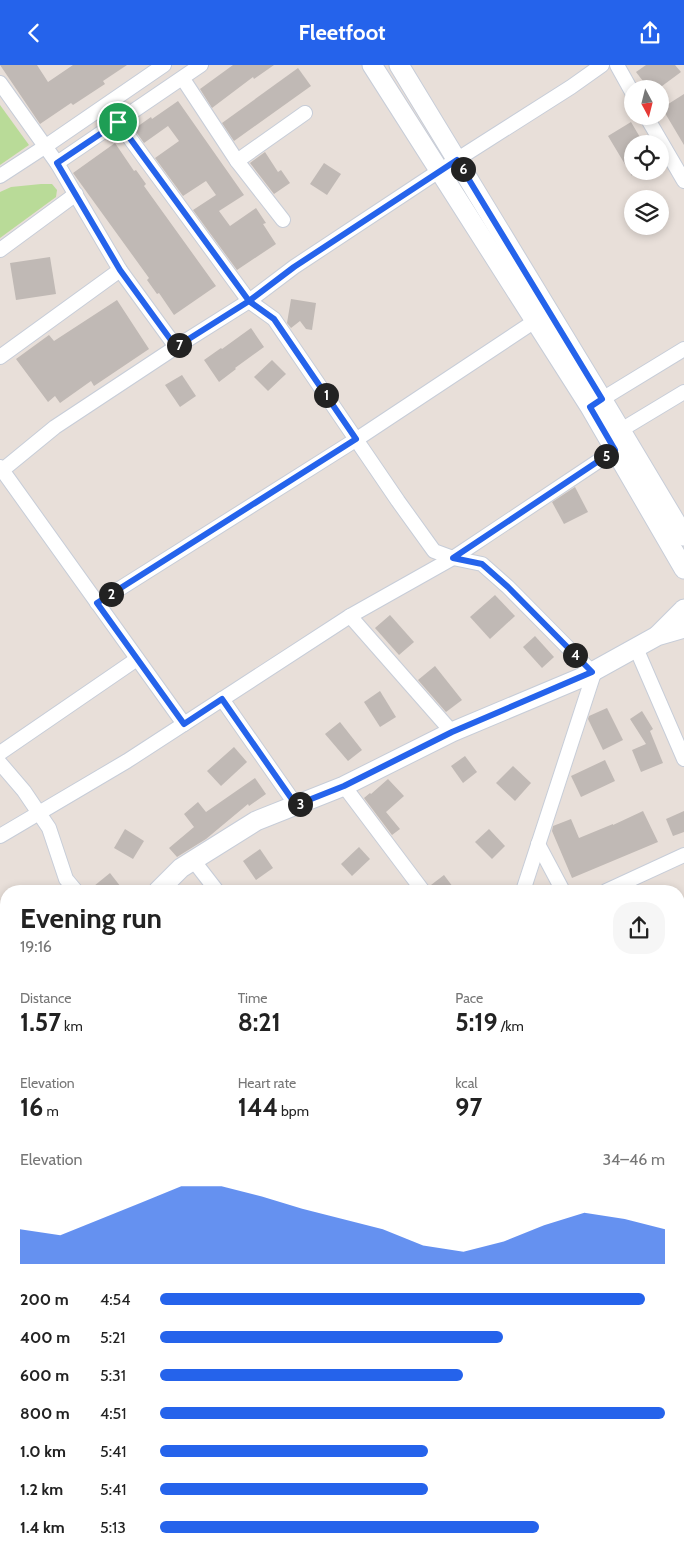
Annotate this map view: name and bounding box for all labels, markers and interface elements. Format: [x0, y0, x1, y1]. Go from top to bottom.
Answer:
icon: back [20, 19, 48, 47]
text: Fleetfoot [298, 19, 386, 46]
icon: share [636, 19, 664, 47]
north arrow [624, 80, 669, 125]
map controls [624, 80, 669, 235]
pin [97, 101, 139, 143]
icon: arrive [104, 108, 132, 136]
button: locate [624, 135, 669, 180]
pin: 6 [450, 157, 476, 181]
text: 6 [460, 160, 467, 178]
button: layers [624, 190, 669, 235]
pin: 7 [166, 333, 192, 357]
text: 7 [176, 336, 183, 354]
pin: 1 [314, 383, 338, 407]
text: 1 [324, 386, 329, 404]
pin: 5 [594, 443, 618, 469]
text: 5 [603, 447, 610, 465]
pin: 2 [98, 581, 124, 607]
text: 2 [108, 585, 115, 603]
pin: 4 [562, 643, 588, 667]
text: 4 [571, 646, 580, 664]
pin: 3 [288, 791, 312, 817]
text: 3 [297, 795, 304, 813]
text: Evening run [20, 901, 162, 935]
button: share [613, 902, 665, 954]
text: 19:16 [20, 937, 52, 956]
text: Distance [20, 989, 72, 1007]
text: Time [238, 989, 267, 1007]
text: Pace [455, 989, 483, 1007]
text: 1.57 [20, 1007, 61, 1037]
text: 8:21 [238, 1007, 281, 1037]
text: 5:19 [455, 1007, 498, 1037]
text: km [61, 1017, 83, 1035]
text: /km [498, 1017, 524, 1035]
text: Elevation [20, 1074, 75, 1092]
text: Heart rate [238, 1074, 296, 1092]
text: kcal [455, 1074, 478, 1092]
text: 16 [20, 1092, 43, 1122]
text: 144 [238, 1092, 278, 1122]
text: 97 [455, 1092, 482, 1122]
text: m [43, 1102, 59, 1120]
text: bpm [278, 1102, 309, 1120]
text: Elevation [20, 1150, 83, 1169]
text: 34–46 m [602, 1150, 665, 1169]
text: 200 m [20, 1290, 69, 1309]
text: 4:54 [100, 1290, 130, 1309]
text: 400 m [20, 1328, 70, 1347]
text: 5:21 [100, 1328, 126, 1347]
text: 600 m [20, 1366, 69, 1385]
text: 5:31 [100, 1366, 126, 1385]
text: 800 m [20, 1404, 70, 1423]
text: 4:51 [100, 1404, 126, 1423]
text: 1.0 km [20, 1442, 66, 1461]
text: 5:41 [100, 1442, 126, 1461]
text: 1.2 km [20, 1480, 63, 1499]
text: 5:41 [100, 1480, 126, 1499]
text: 1.4 km [20, 1518, 65, 1537]
text: 5:13 [100, 1518, 126, 1537]

